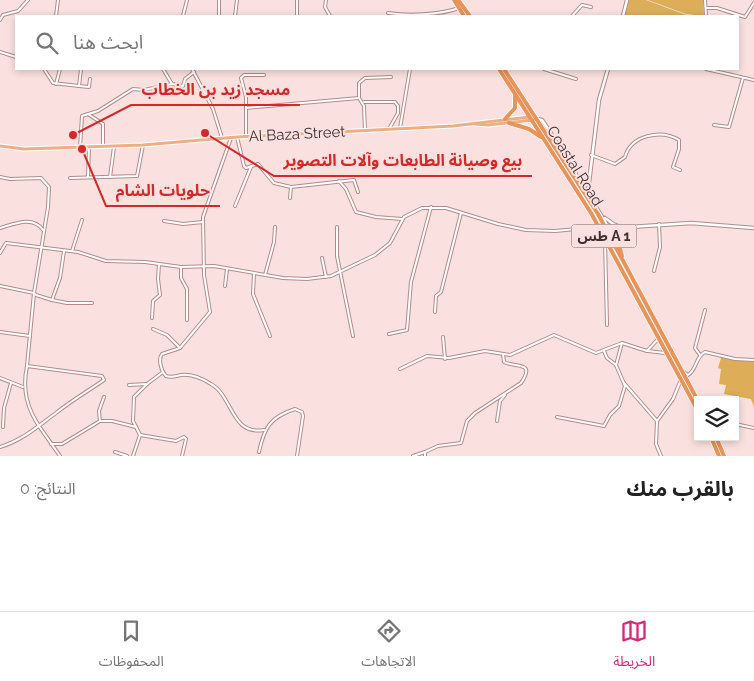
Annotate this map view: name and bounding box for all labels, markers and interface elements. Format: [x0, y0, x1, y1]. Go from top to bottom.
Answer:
search box [15, 15, 739, 70]
icon: search [33, 29, 61, 57]
text: ابحث هنا [73, 31, 143, 53]
callout: مسجد زيد بن الخطاب [131, 74, 300, 105]
text: مسجد زيد بن الخطاب [142, 80, 290, 99]
street label: Al Baza Street [248, 122, 346, 146]
street label: Coastal Road [543, 123, 607, 209]
callout: بيع وصيانة الطابعات وآلات التصوير [274, 145, 532, 176]
text: بيع وصيانة الطابعات وآلات التصوير [283, 151, 522, 173]
callout: حلويات الشام [106, 175, 220, 206]
text: حلويات الشام [116, 181, 210, 202]
road number: طس A 1 [572, 225, 636, 248]
map controls [694, 396, 739, 441]
button: layers [694, 396, 739, 441]
text: بالقرب منك [627, 476, 734, 501]
text: النتائج: 0 [20, 479, 76, 498]
tab: المحفوظات [99, 617, 164, 676]
tab: الاتجاهات [361, 617, 416, 676]
tab: الخريطة [613, 617, 655, 676]

